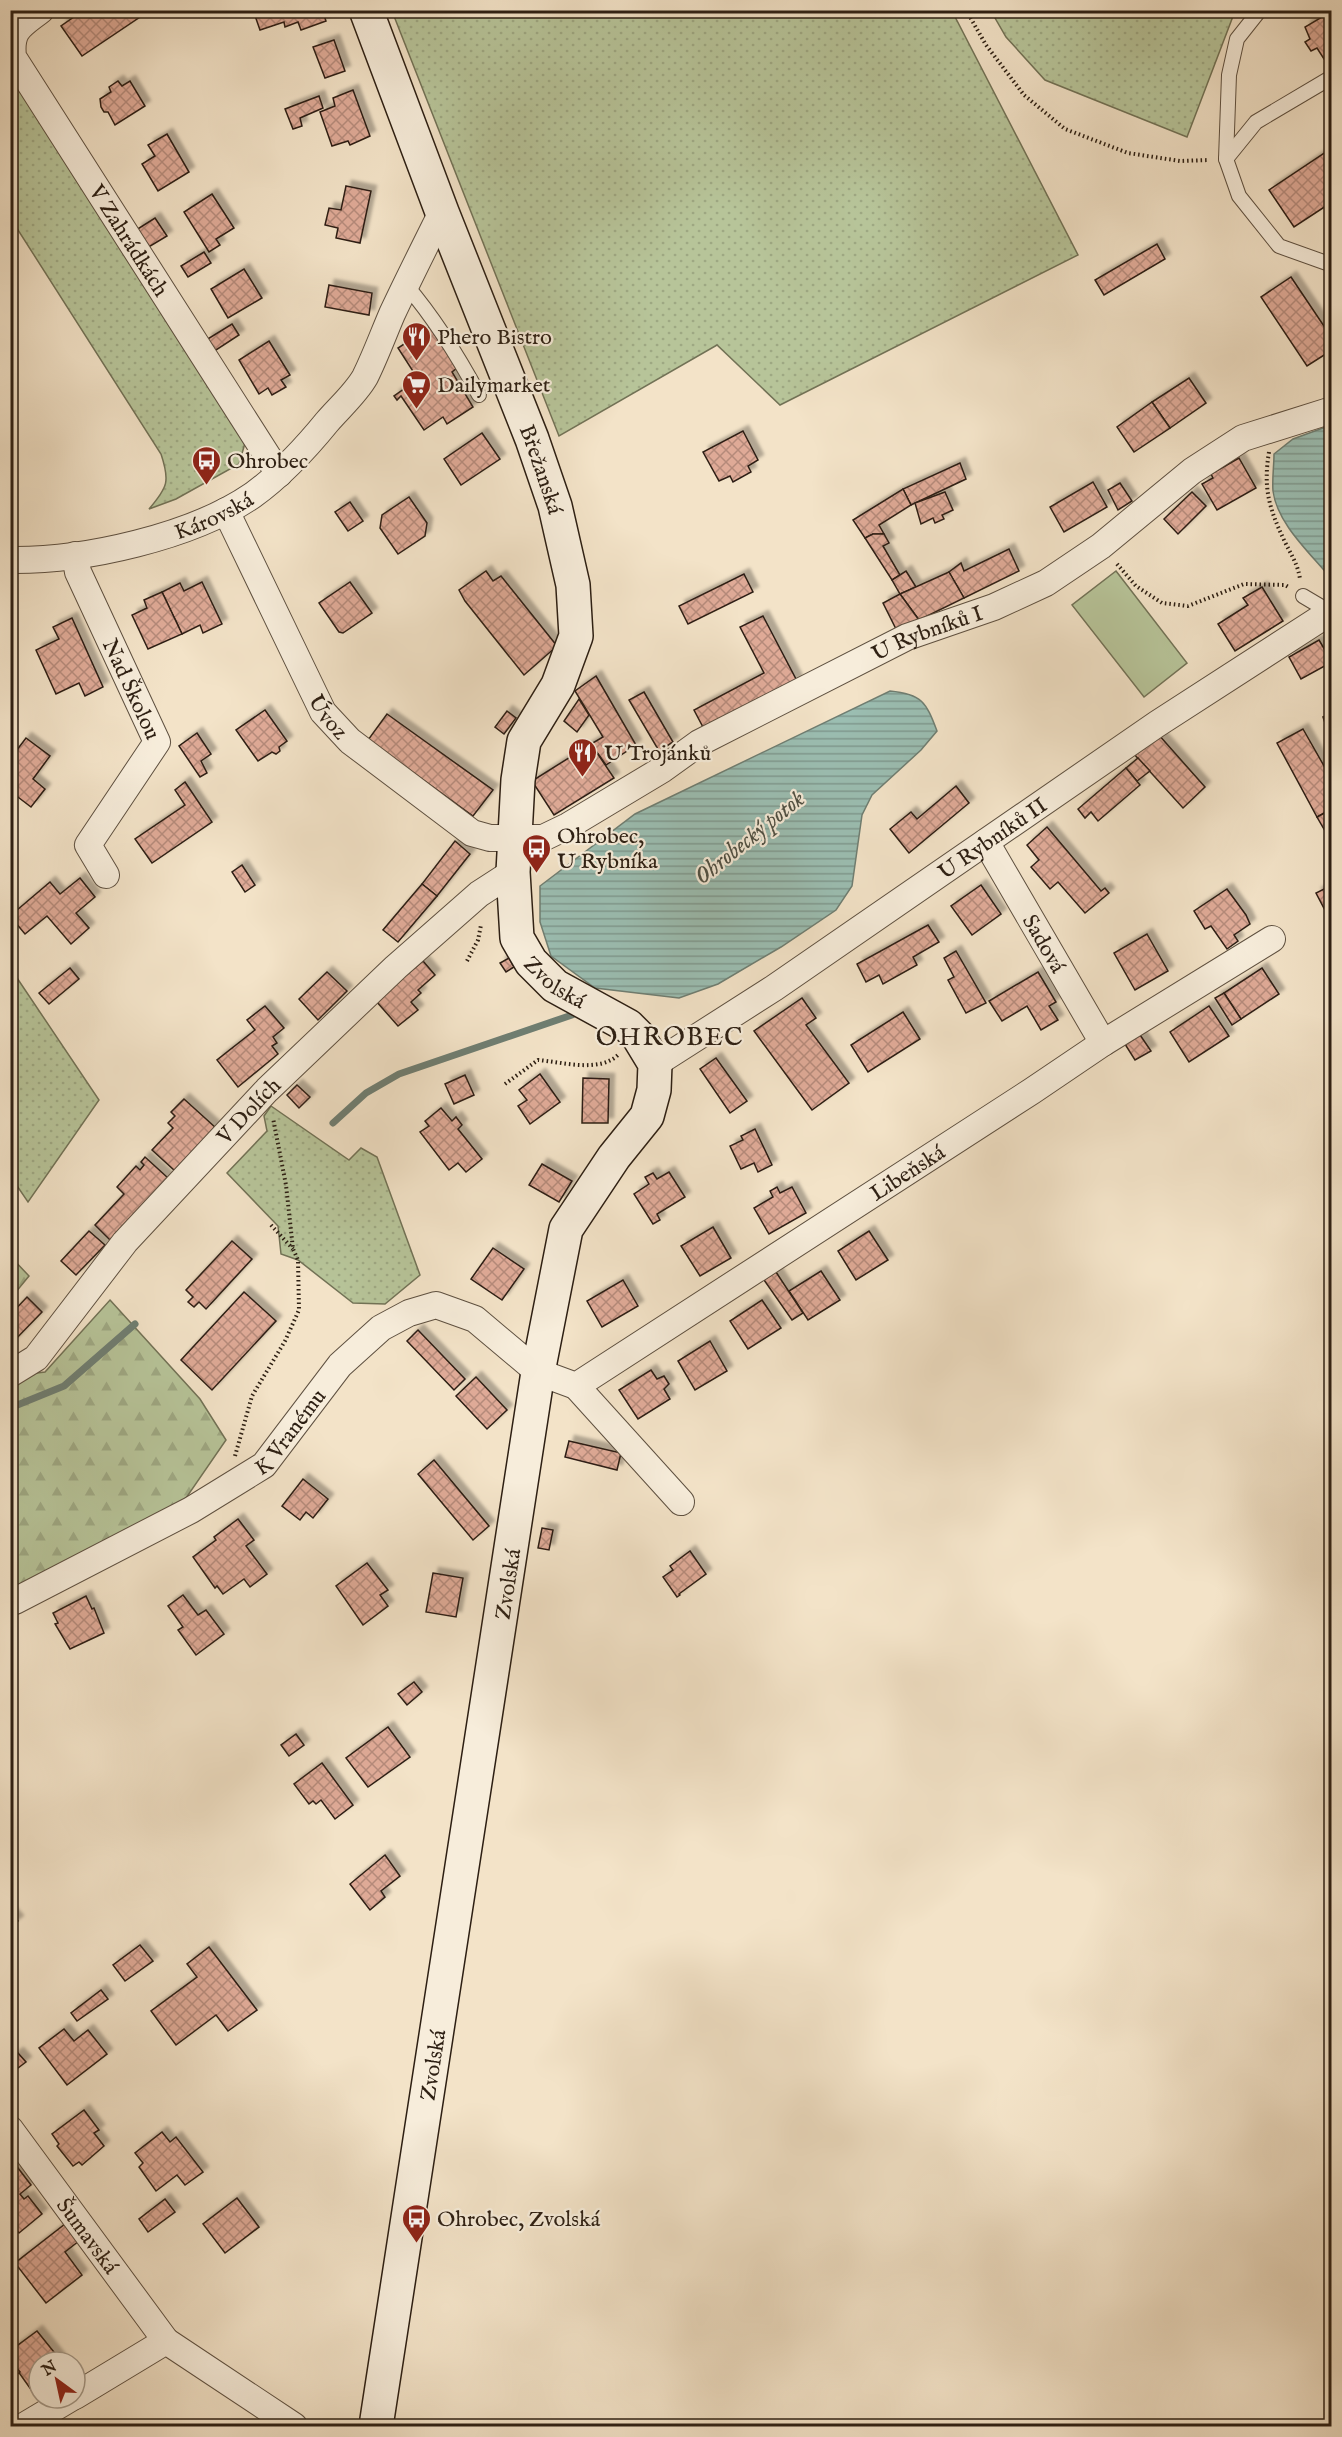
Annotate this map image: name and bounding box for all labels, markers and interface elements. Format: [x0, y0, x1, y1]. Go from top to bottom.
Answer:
street label: V Zahrádkách [81, 179, 174, 303]
restaurant icon: Phero Bistro [400, 320, 432, 362]
place label: Phero Bistro [437, 324, 552, 352]
supermarket icon: Dailymarket [400, 368, 432, 410]
place label: Dailymarket [437, 372, 551, 400]
street label: Břežanská [512, 421, 569, 518]
bus stop icon: Ohrobec [190, 444, 222, 486]
place label: Ohrobec [227, 448, 308, 476]
street label: Károvská [171, 486, 260, 547]
street label: U Rybníků I [868, 600, 987, 669]
street label: Nad Školou [95, 635, 166, 745]
street label: Úvoz [301, 690, 353, 746]
restaurant icon: U Trojánků [567, 736, 599, 778]
place label: U Trojánků [604, 740, 711, 768]
water label: Ohrobecký potok [688, 784, 812, 892]
street label: U Rybníků II [933, 792, 1053, 887]
place label: Ohrobec, U Rybníka [557, 823, 658, 876]
bus stop icon: Ohrobec, U Rybníka [520, 832, 552, 874]
street label: Sadová [1015, 910, 1071, 979]
street label: Zvolská [517, 951, 591, 1016]
district label: OHROBEC [596, 1021, 744, 1054]
street label: V Dolích [211, 1072, 288, 1152]
street label: Libeňská [865, 1139, 951, 1208]
street label: K Vranému [250, 1384, 333, 1483]
street label: Zvolská [490, 1546, 528, 1622]
street label: Zvolská [415, 2027, 453, 2103]
street label: Šumavská [49, 2193, 124, 2281]
bus stop icon: Ohrobec, Zvolská [400, 2202, 432, 2244]
place label: Ohrobec, Zvolská [437, 2206, 601, 2234]
north arrow [27, 2350, 87, 2410]
text: N [38, 2357, 61, 2382]

